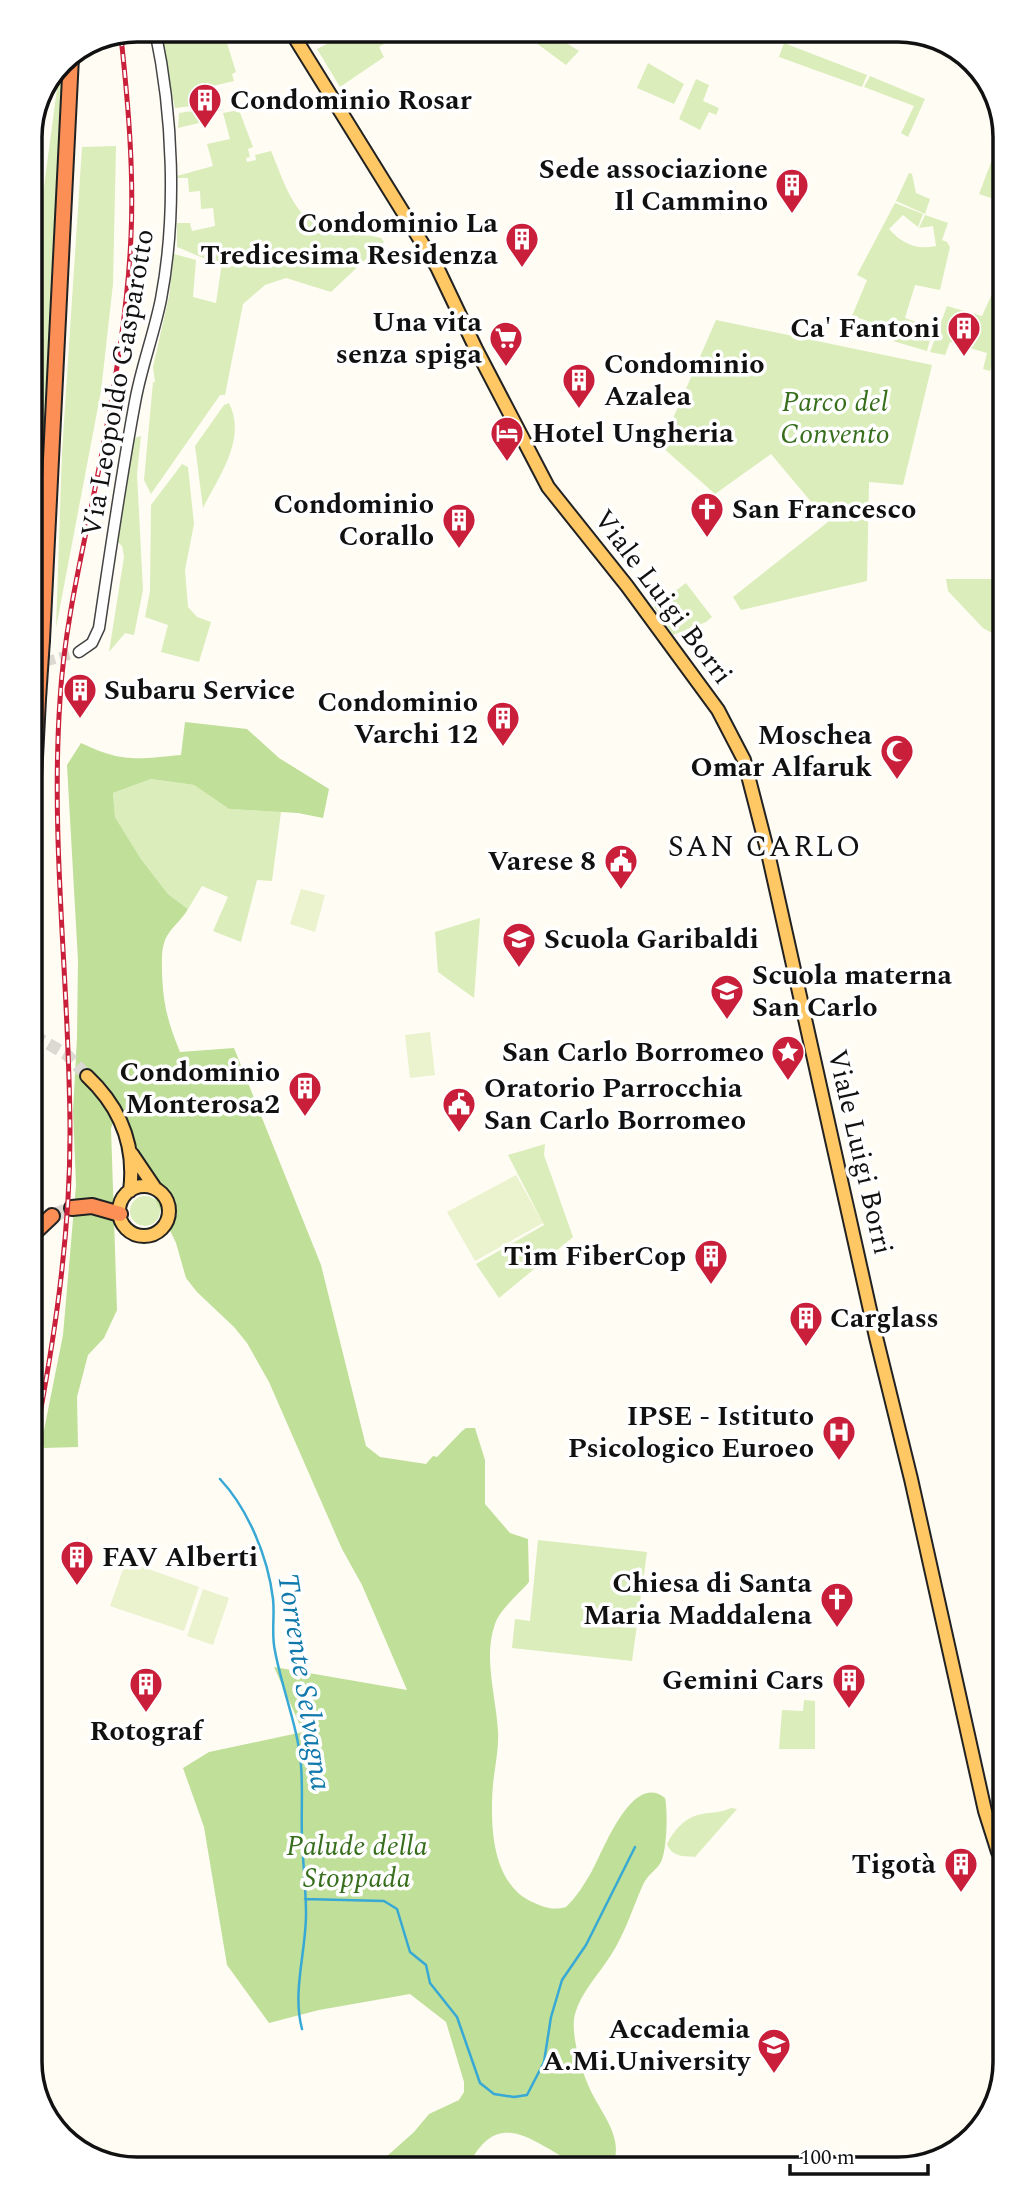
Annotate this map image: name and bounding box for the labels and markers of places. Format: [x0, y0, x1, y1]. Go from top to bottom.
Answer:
place label: Condominio Rosar [230, 79, 472, 122]
building icon: Condominio Rosar [186, 81, 224, 130]
place label: Sede associazione Il Cammino [539, 148, 768, 223]
building icon: Sede associazione Il Cammino [773, 166, 811, 215]
place label: Condominio La Tredicesima Residenza [200, 202, 499, 277]
building icon: Condominio La Tredicesima Residenza [503, 220, 541, 269]
place label: Una vita senza spiga [336, 301, 483, 376]
place label: Ca' Fantoni [790, 307, 940, 350]
building icon: Ca' Fantoni [945, 309, 983, 358]
supermarket icon: Una vita senza spiga [487, 319, 525, 368]
place label: Condominio Azalea [604, 343, 765, 418]
building icon: Condominio Azalea [560, 361, 598, 410]
place label: Hotel Ungheria [532, 412, 734, 455]
hotel icon: Hotel Ungheria [488, 414, 526, 463]
place label: Condominio Corallo [273, 483, 434, 558]
place label: San Francesco [732, 488, 916, 531]
church icon: San Francesco [688, 490, 726, 539]
building icon: Condominio Corallo [440, 501, 478, 550]
place label: Subaru Service [104, 669, 295, 712]
building icon: Subaru Service [61, 671, 99, 720]
place label: Condominio Varchi 12 [317, 681, 478, 756]
building icon: Condominio Varchi 12 [484, 699, 522, 748]
place label: Moschea Omar Alfaruk [691, 714, 873, 789]
mosque icon: Moschea Omar Alfaruk [878, 732, 916, 781]
place label: Varese 8 [487, 840, 596, 883]
public building icon: Varese 8 [602, 842, 640, 891]
place label: Scuola Garibaldi [544, 918, 759, 961]
school or university icon: Scuola Garibaldi [500, 920, 538, 969]
place label: Scuola materna San Carlo [752, 954, 953, 1029]
school or university icon: Scuola materna San Carlo [708, 972, 746, 1021]
place label: San Carlo Borromeo [502, 1031, 764, 1074]
place icon: San Carlo Borromeo [769, 1033, 807, 1082]
place label: Condominio Monterosa2 [119, 1051, 280, 1126]
place label: Oratorio Parrocchia San Carlo Borromeo [484, 1067, 746, 1142]
building icon: Condominio Monterosa2 [286, 1069, 324, 1118]
public building icon: Oratorio Parrocchia San Carlo Borromeo [440, 1085, 478, 1134]
place label: Tim FiberCop [504, 1235, 686, 1278]
building icon: Tim FiberCop [692, 1237, 730, 1286]
place label: Carglass [830, 1297, 939, 1340]
building icon: Carglass [787, 1299, 825, 1348]
place label: IPSE - Istituto Psicologico Euroeo [568, 1395, 814, 1470]
hospital icon: IPSE - Istituto Psicologico Euroeo [820, 1413, 858, 1462]
place label: FAV Alberti [102, 1536, 258, 1579]
building icon: FAV Alberti [58, 1538, 96, 1587]
place label: Chiesa di Santa Maria Maddalena [583, 1562, 813, 1637]
church icon: Chiesa di Santa Maria Maddalena [818, 1580, 856, 1629]
place label: Gemini Cars [662, 1659, 824, 1702]
building icon: Gemini Cars [830, 1661, 868, 1710]
building icon: Rotograf [127, 1665, 165, 1714]
place label: Rotograf [89, 1710, 204, 1753]
place label: Tigotà [851, 1843, 937, 1886]
building icon: Tigotà [942, 1845, 980, 1894]
place label: Accademia A.Mi.University [542, 2008, 752, 2083]
school or university icon: Accademia A.Mi.University [755, 2026, 793, 2075]

